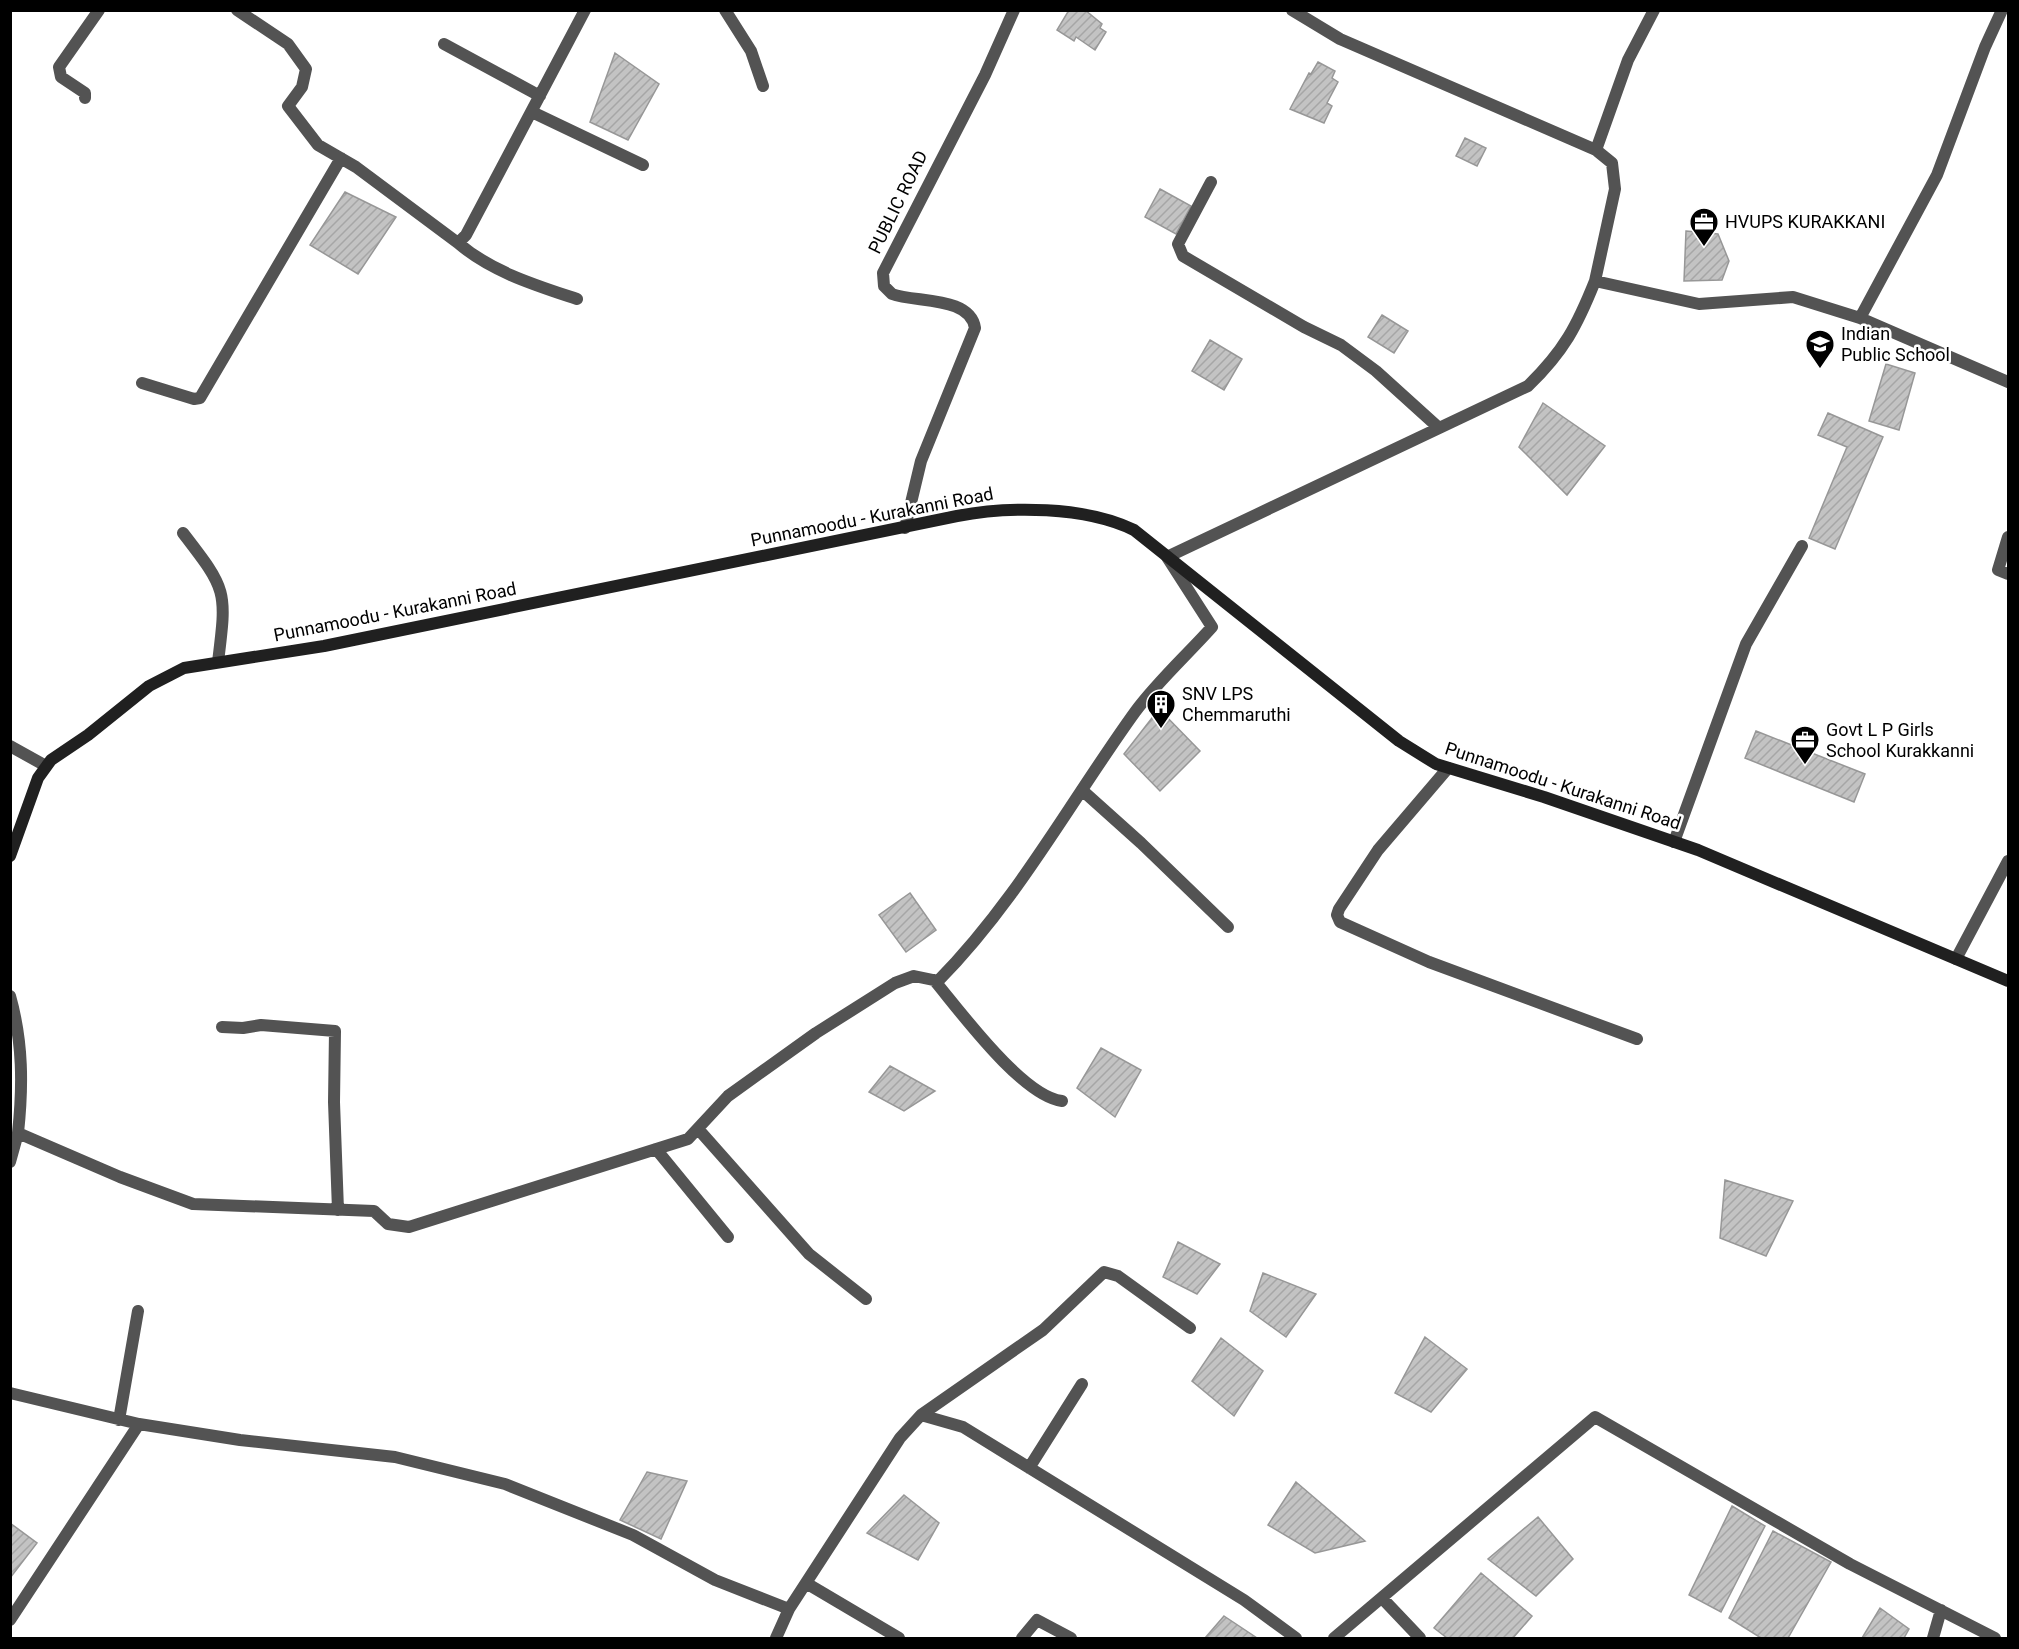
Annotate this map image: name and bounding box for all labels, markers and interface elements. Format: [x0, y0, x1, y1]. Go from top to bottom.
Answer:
street label: PUBLIC ROAD [864, 147, 932, 257]
office icon: HVUPS KURAKKANI [1688, 206, 1720, 248]
place label: HVUPS KURAKKANI [1725, 211, 1885, 232]
place label: Indian Public School [1841, 323, 1950, 365]
school or university icon: Indian Public School [1804, 328, 1836, 370]
street label: Punnamoodu - Kurakanni Road [749, 483, 995, 550]
street label: Punnamoodu - Kurakanni Road [272, 578, 518, 645]
place label: SNV LPS Chemmaruthi [1182, 683, 1291, 725]
building icon: SNV LPS Chemmaruthi [1145, 688, 1177, 730]
place label: Govt L P Girls School Kurakkanni [1826, 719, 1974, 761]
office icon: Govt L P Girls School Kurakkanni [1789, 724, 1821, 766]
street label: Punnamoodu - Kurakanni Road [1443, 737, 1684, 834]

